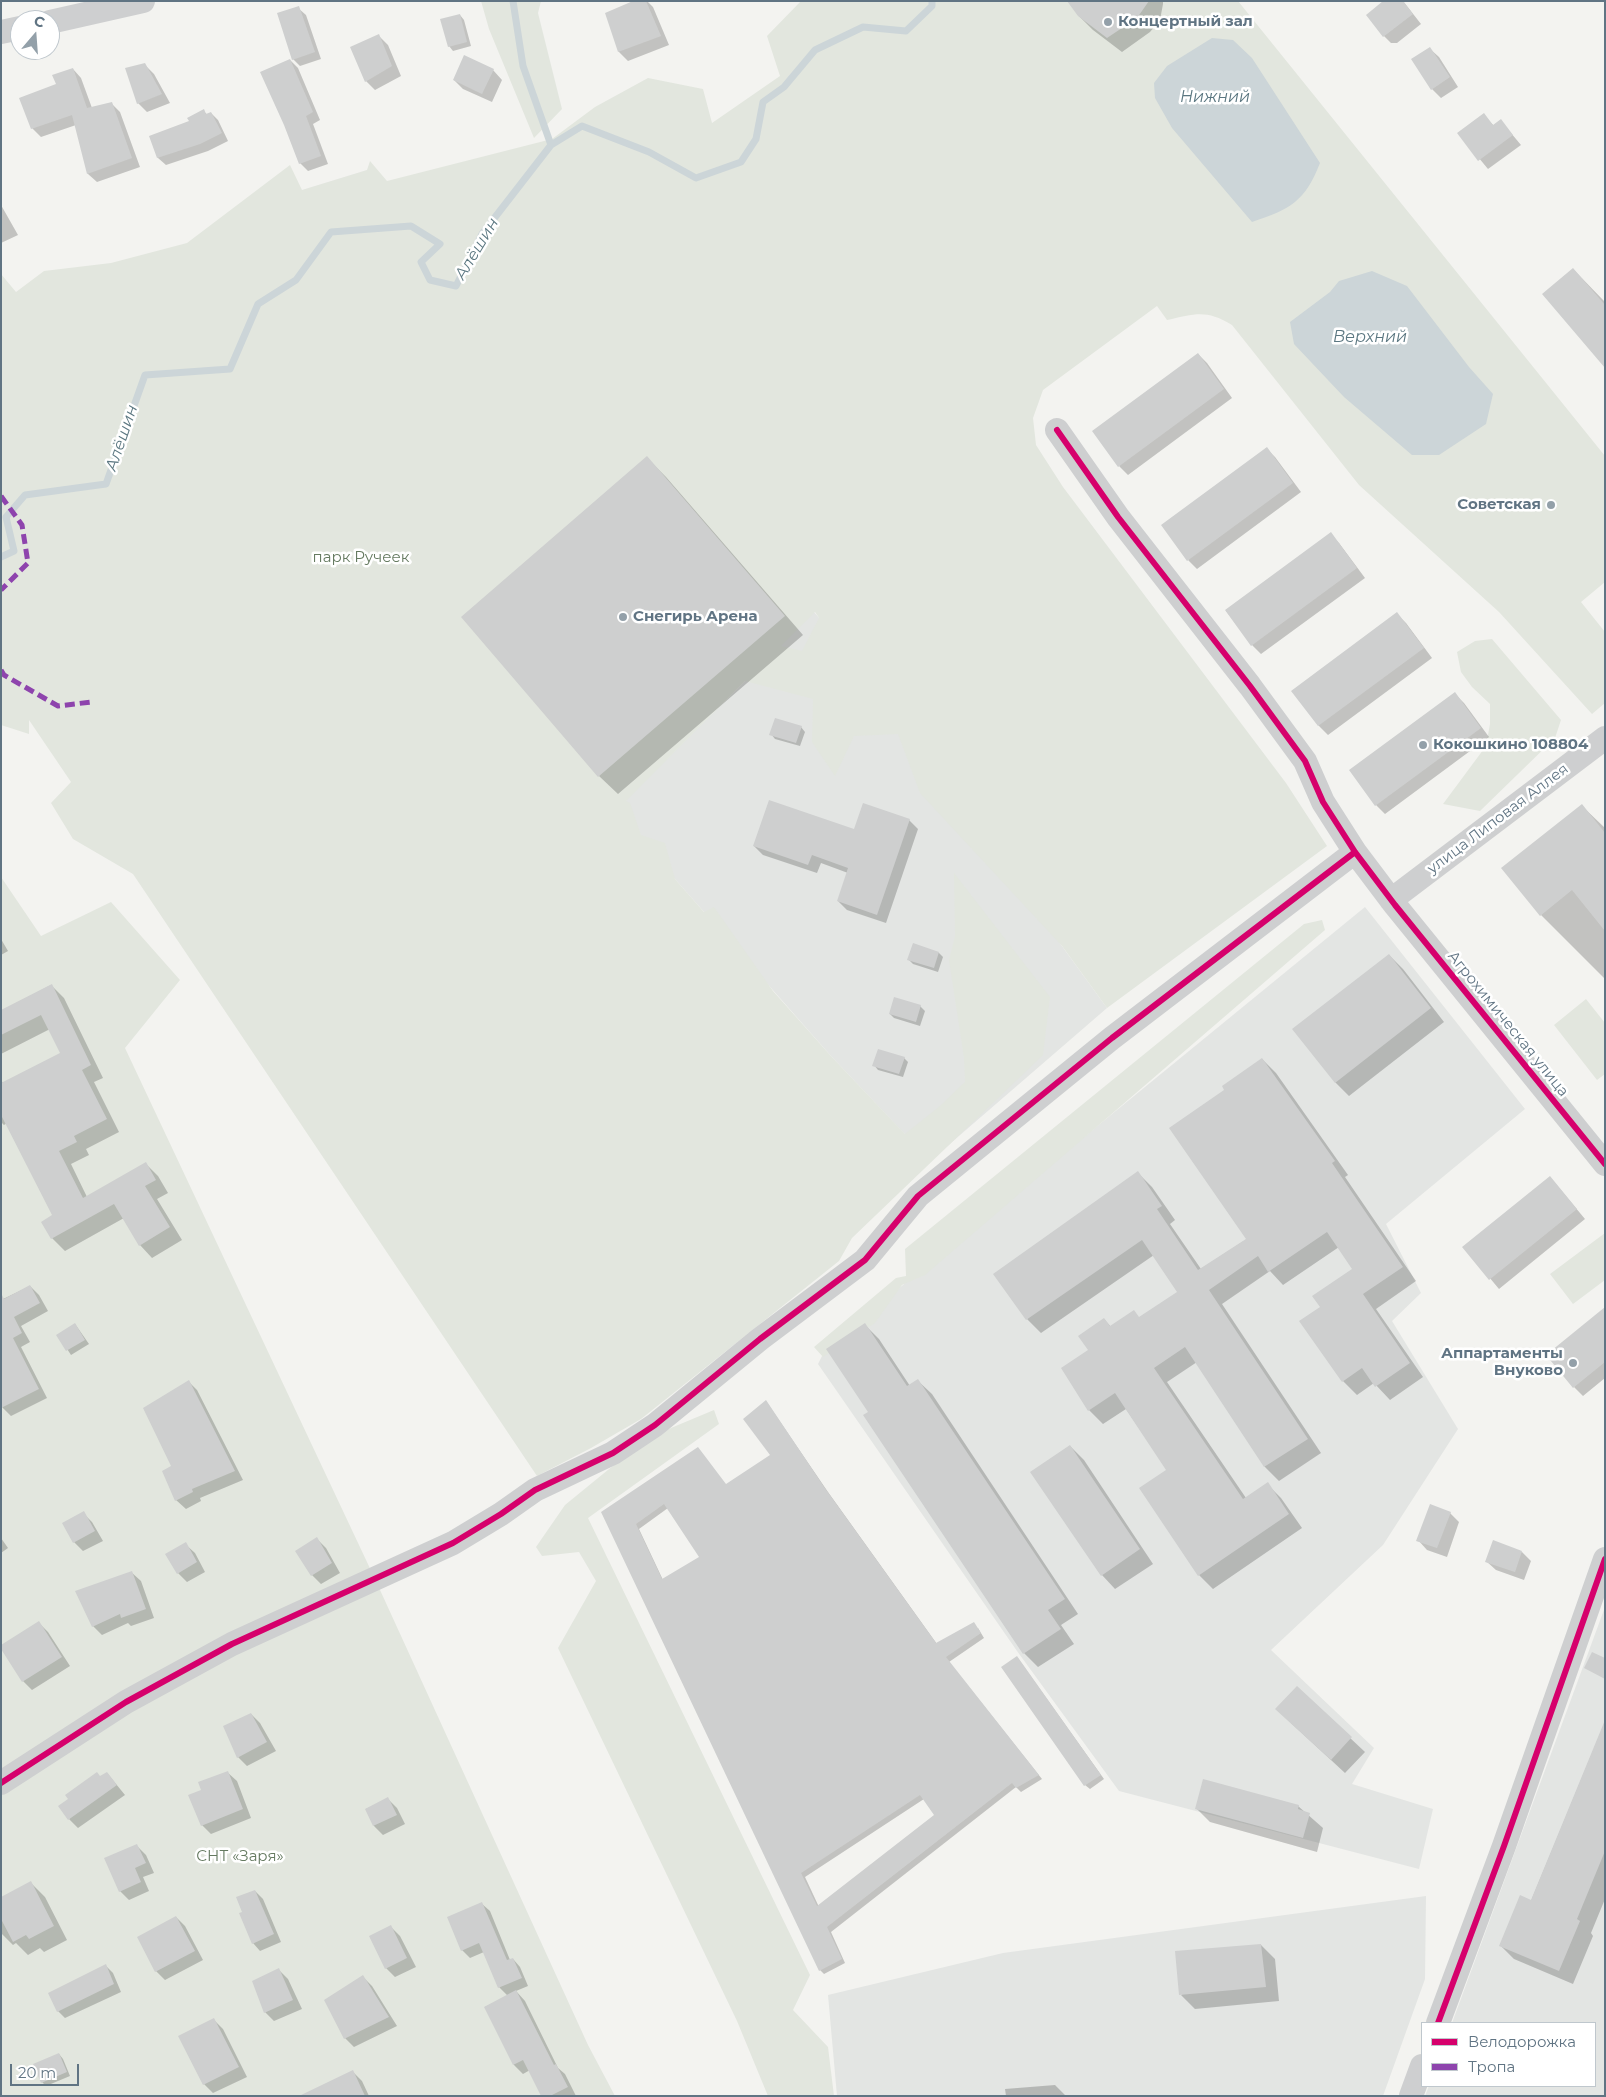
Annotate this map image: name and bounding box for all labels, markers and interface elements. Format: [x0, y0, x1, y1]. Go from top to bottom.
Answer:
north arrow [10, 10, 60, 60]
text: С [32, 12, 47, 32]
place label: Концертный зал [1118, 13, 1253, 31]
marker: Концертный зал [1102, 16, 1114, 28]
water label: Нижний [1180, 87, 1250, 107]
water label: Алёшин [451, 215, 503, 283]
water label: Верхний [1333, 327, 1407, 347]
water label: Алёшин [102, 402, 142, 474]
place label: Советская [1457, 496, 1541, 514]
marker: Советская [1545, 499, 1557, 511]
park label: парк Ручеек [313, 549, 409, 567]
place label: Снегирь Арена [633, 608, 758, 626]
marker: Снегирь Арена [617, 611, 629, 623]
place label: Кокошкино 108804 [1433, 736, 1588, 754]
marker: Кокошкино 108804 [1417, 739, 1429, 751]
street label: улица Липовая Аллея [1424, 760, 1572, 878]
street label: Агрохимическая улица [1444, 948, 1572, 1100]
place label: Аппартаменты Внуково [1441, 1345, 1563, 1380]
marker: Аппартаменты Внуково [1567, 1357, 1579, 1369]
park label: СНТ «Заря» [196, 1848, 284, 1866]
legend [1421, 2022, 1596, 2087]
text: Велодорожка [1468, 2032, 1576, 2051]
scale bar [12, 2054, 81, 2086]
text: Тропа [1468, 2057, 1515, 2076]
text: 20 m [18, 2063, 56, 2082]

